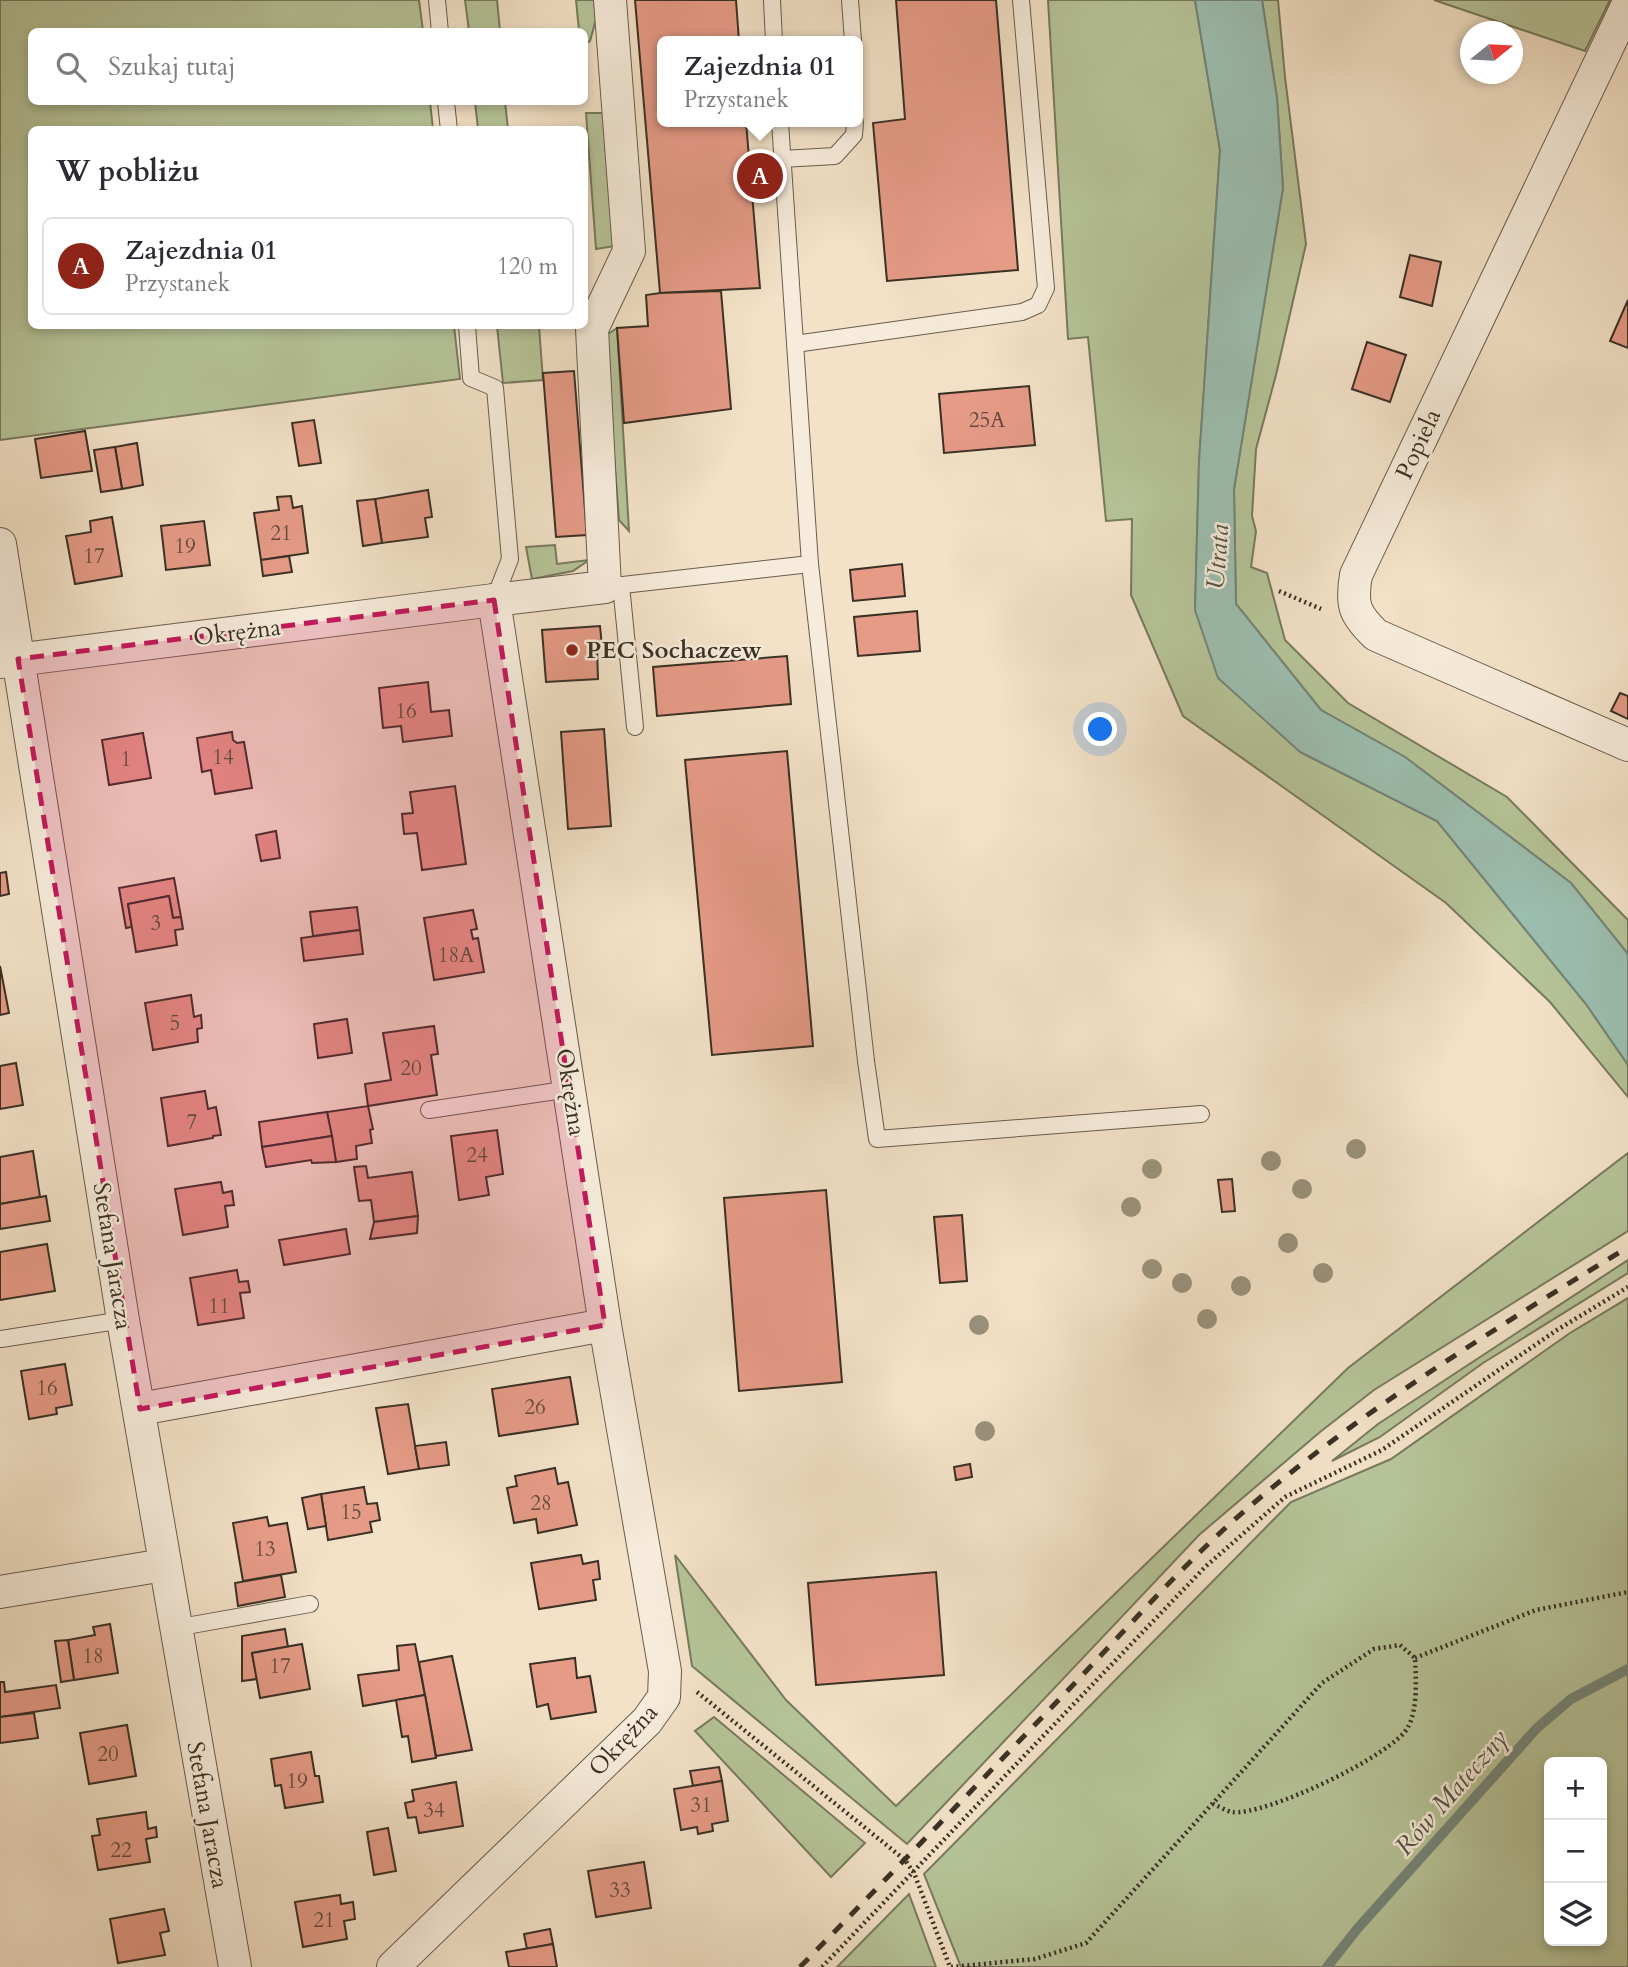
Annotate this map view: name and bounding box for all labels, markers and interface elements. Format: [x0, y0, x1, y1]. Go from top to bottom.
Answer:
north arrow [1460, 21, 1523, 84]
search box [28, 28, 588, 105]
popup [657, 36, 863, 127]
icon: search [52, 48, 90, 86]
text: Szukaj tutaj [108, 49, 236, 84]
text: Zajezdnia 01 [684, 49, 836, 84]
text: Przystanek [684, 84, 789, 115]
pin: A [737, 150, 783, 202]
text: W pobliżu [56, 151, 200, 192]
text: Zajezdnia 01 [125, 233, 278, 268]
text: A [72, 251, 90, 282]
text: 120 m [497, 251, 558, 282]
text: Przystanek [125, 268, 230, 299]
street label: Popiela [1388, 403, 1449, 485]
house number: 25A [969, 406, 1005, 435]
house number: 21 [270, 519, 292, 548]
water label: Utrata [1198, 523, 1237, 591]
house number: 19 [174, 532, 196, 561]
house number: 17 [83, 542, 105, 571]
street label: Okrężna [191, 611, 283, 654]
place label: PEC Sochaczew [586, 634, 762, 667]
marker: PEC Sochaczew [564, 642, 580, 658]
house number: 16 [395, 697, 417, 726]
your location [1083, 712, 1117, 746]
house number: 14 [212, 743, 234, 772]
house number: 1 [121, 745, 131, 774]
house number: 3 [151, 909, 161, 938]
house number: 18A [438, 941, 474, 970]
house number: 5 [170, 1009, 180, 1038]
street label: Okrężna [547, 1046, 594, 1139]
house number: 20 [400, 1054, 422, 1083]
house number: 7 [187, 1108, 198, 1137]
house number: 24 [466, 1141, 488, 1170]
street label: Stefana Jaracza [85, 1180, 141, 1333]
house number: 11 [208, 1292, 230, 1321]
house number: 16 [36, 1374, 58, 1403]
house number: 26 [524, 1393, 546, 1422]
house number: 28 [530, 1489, 552, 1518]
house number: 15 [340, 1498, 362, 1527]
house number: 13 [254, 1535, 276, 1564]
house number: 18 [82, 1642, 104, 1671]
house number: 17 [269, 1652, 291, 1681]
street label: Okrężna [581, 1696, 666, 1784]
water label: Rów Mateczny [1387, 1721, 1516, 1863]
street label: Stefana Jaracza [178, 1739, 237, 1892]
house number: 20 [97, 1740, 119, 1769]
map controls [1544, 1757, 1607, 1946]
button: + [1544, 1757, 1607, 1820]
house number: 19 [286, 1767, 308, 1796]
house number: 31 [690, 1791, 712, 1820]
house number: 34 [423, 1796, 445, 1825]
button: − [1544, 1820, 1607, 1883]
house number: 22 [110, 1836, 132, 1865]
house number: 33 [609, 1876, 631, 1905]
button: layers [1544, 1883, 1607, 1946]
house number: 21 [313, 1906, 335, 1935]

